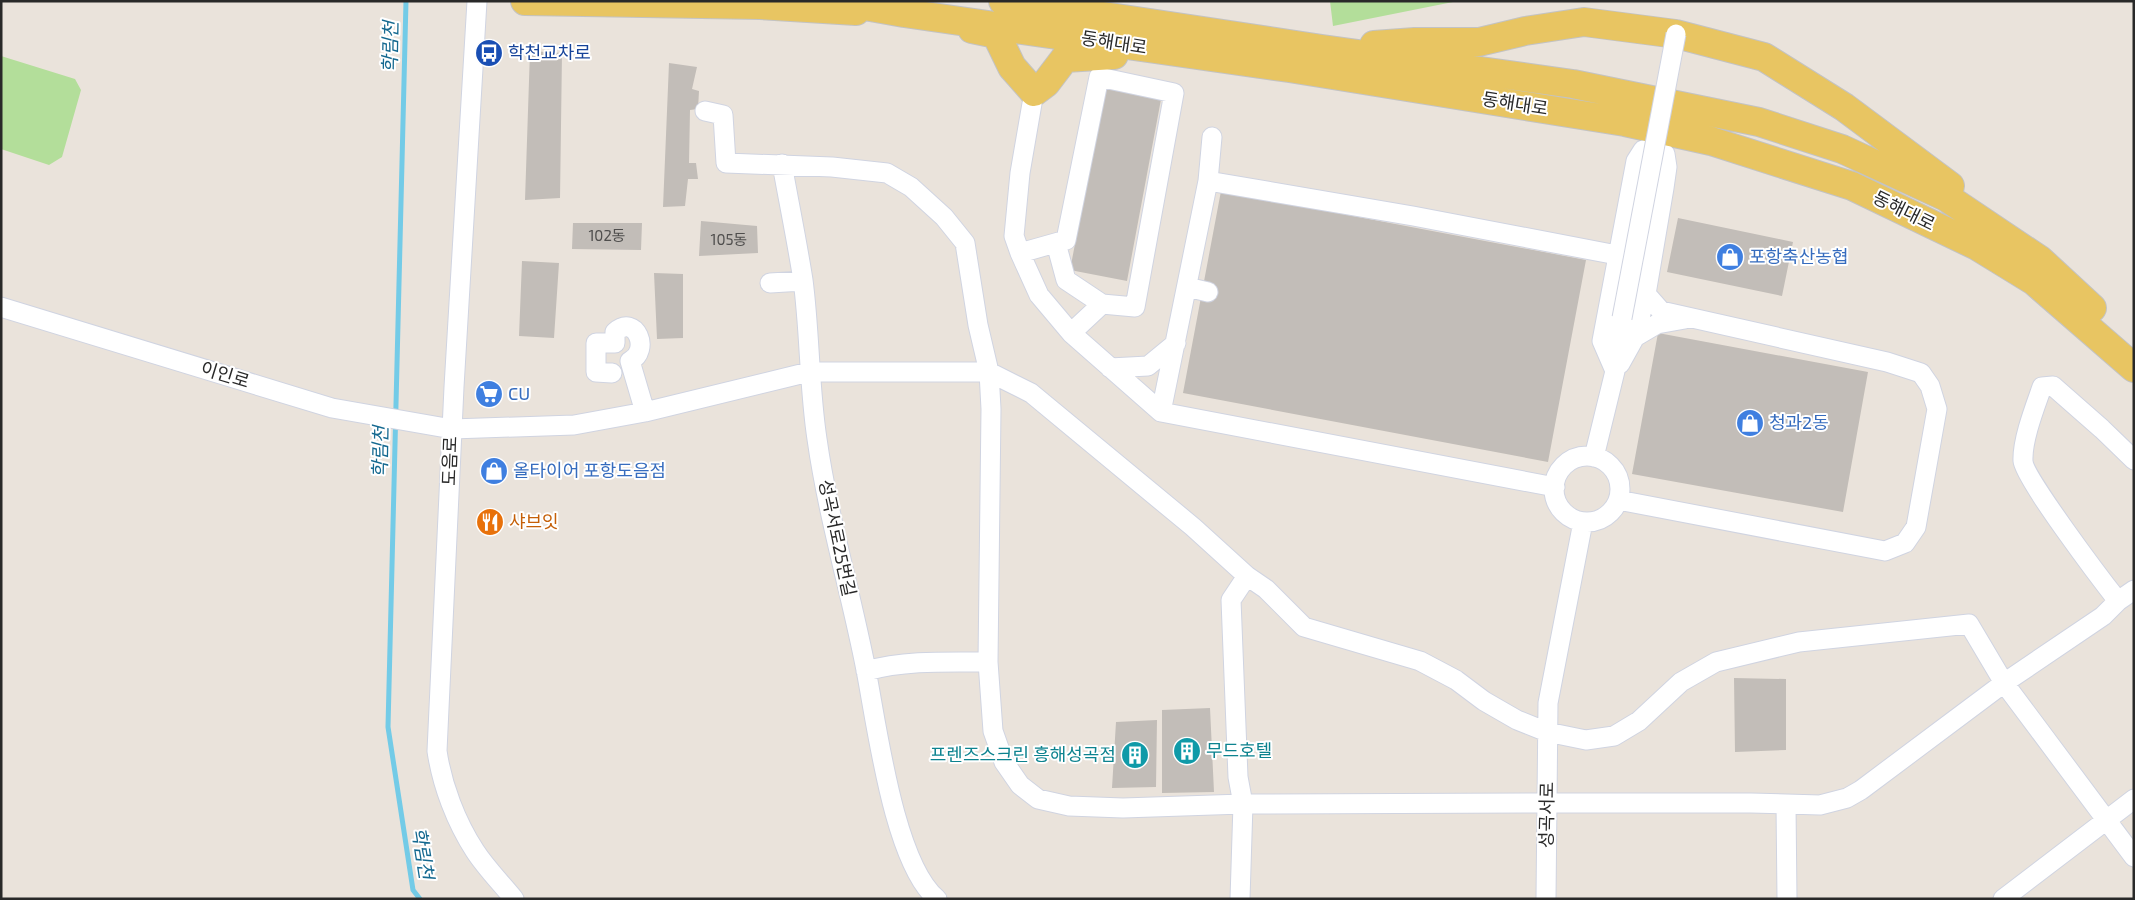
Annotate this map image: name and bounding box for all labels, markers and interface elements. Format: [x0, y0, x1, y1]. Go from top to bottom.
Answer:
water label: 학림천 [378, 19, 401, 73]
street label: 동해대로 [1080, 26, 1149, 58]
bus stop icon: 학천교차로 [474, 38, 504, 68]
place label: 학천교차로 [508, 41, 591, 63]
street label: 동해대로 [1481, 87, 1550, 119]
street label: 동해대로 [1870, 186, 1939, 235]
house number: 102동 [588, 226, 626, 244]
house number: 105동 [711, 230, 747, 248]
shop icon: 포항축산농협 [1715, 242, 1745, 272]
place label: 포항축산농협 [1749, 245, 1848, 267]
street label: 이인로 [198, 356, 252, 392]
supermarket icon: CU [474, 379, 504, 409]
place label: CU [508, 382, 530, 404]
shop icon: 청과2동 [1735, 408, 1765, 438]
place label: 청과2동 [1769, 411, 1829, 433]
water label: 학림천 [368, 424, 391, 478]
street label: 도음로 [437, 436, 461, 486]
shop icon: 올타이어 포항도음점 [479, 456, 509, 486]
place label: 올타이어 포항도음점 [513, 459, 666, 481]
street label: 성곡서로25번길 [815, 477, 861, 598]
restaurant icon: 샤브잇 [475, 507, 505, 537]
place label: 샤브잇 [509, 510, 559, 532]
building icon: 무드호텔 [1172, 736, 1202, 766]
place label: 무드호텔 [1206, 739, 1272, 761]
building icon: 프렌즈스크린 흥해성곡점 [1120, 740, 1150, 770]
place label: 프렌즈스크린 흥해성곡점 [930, 743, 1116, 765]
street label: 성곡서로 [1534, 782, 1558, 848]
water label: 학림천 [408, 825, 439, 882]

